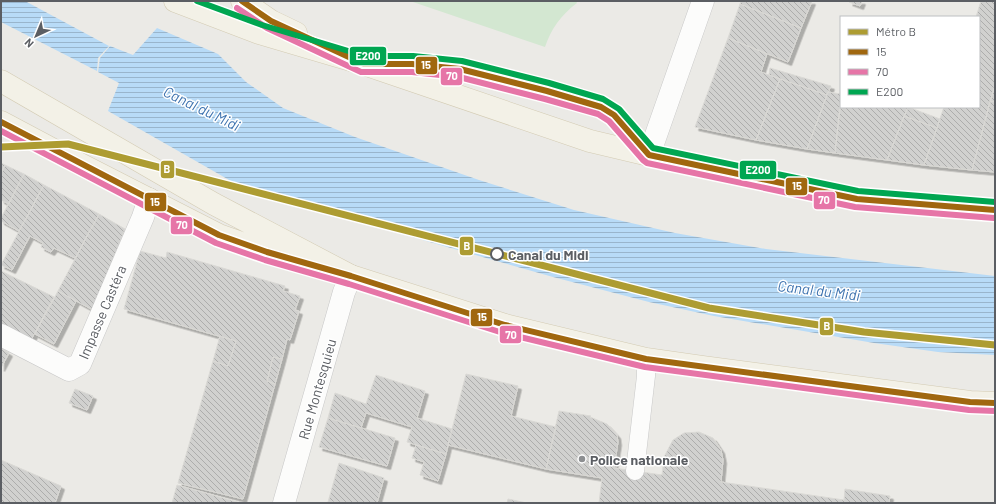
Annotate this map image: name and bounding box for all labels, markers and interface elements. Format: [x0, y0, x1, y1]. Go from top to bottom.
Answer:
north arrow [16, 16, 56, 56]
legend [840, 16, 980, 108]
text: Métro B [876, 24, 916, 38]
text: N [22, 36, 36, 51]
text: 15 [876, 44, 886, 58]
line badge: E200 [349, 46, 387, 66]
text: E200 [355, 49, 381, 62]
line badge: 15 [415, 56, 438, 75]
text: 15 [421, 58, 431, 71]
text: 70 [876, 64, 888, 78]
line badge: 70 [440, 67, 463, 86]
text: 70 [446, 69, 458, 82]
water label: Canal du Midi [161, 82, 244, 134]
text: E200 [876, 84, 903, 98]
line badge: B [160, 160, 175, 179]
line badge: E200 [739, 160, 777, 180]
text: B [164, 162, 171, 175]
text: E200 [745, 163, 771, 176]
line badge: 15 [785, 177, 808, 196]
text: 15 [792, 179, 802, 192]
line badge: 70 [813, 191, 836, 210]
line badge: 15 [144, 192, 167, 212]
text: 70 [818, 193, 830, 206]
text: 15 [150, 195, 160, 208]
line badge: 70 [170, 216, 193, 235]
text: 70 [176, 218, 188, 231]
line badge: B [459, 236, 474, 256]
text: B [464, 239, 471, 252]
place label: Canal du Midi [508, 246, 589, 263]
marker: Canal du Midi [490, 247, 504, 261]
street label: Impasse Castéra [75, 262, 129, 362]
water label: Canal du Midi [777, 276, 862, 304]
line badge: 15 [470, 308, 493, 327]
text: 15 [477, 310, 487, 323]
line badge: B [819, 317, 834, 336]
text: B [824, 319, 831, 332]
line badge: 70 [499, 325, 522, 344]
text: 70 [505, 328, 517, 341]
street label: Rue Montesquieu [294, 337, 340, 441]
place label: Police nationale [590, 451, 689, 468]
marker: Police nationale [577, 454, 587, 464]

